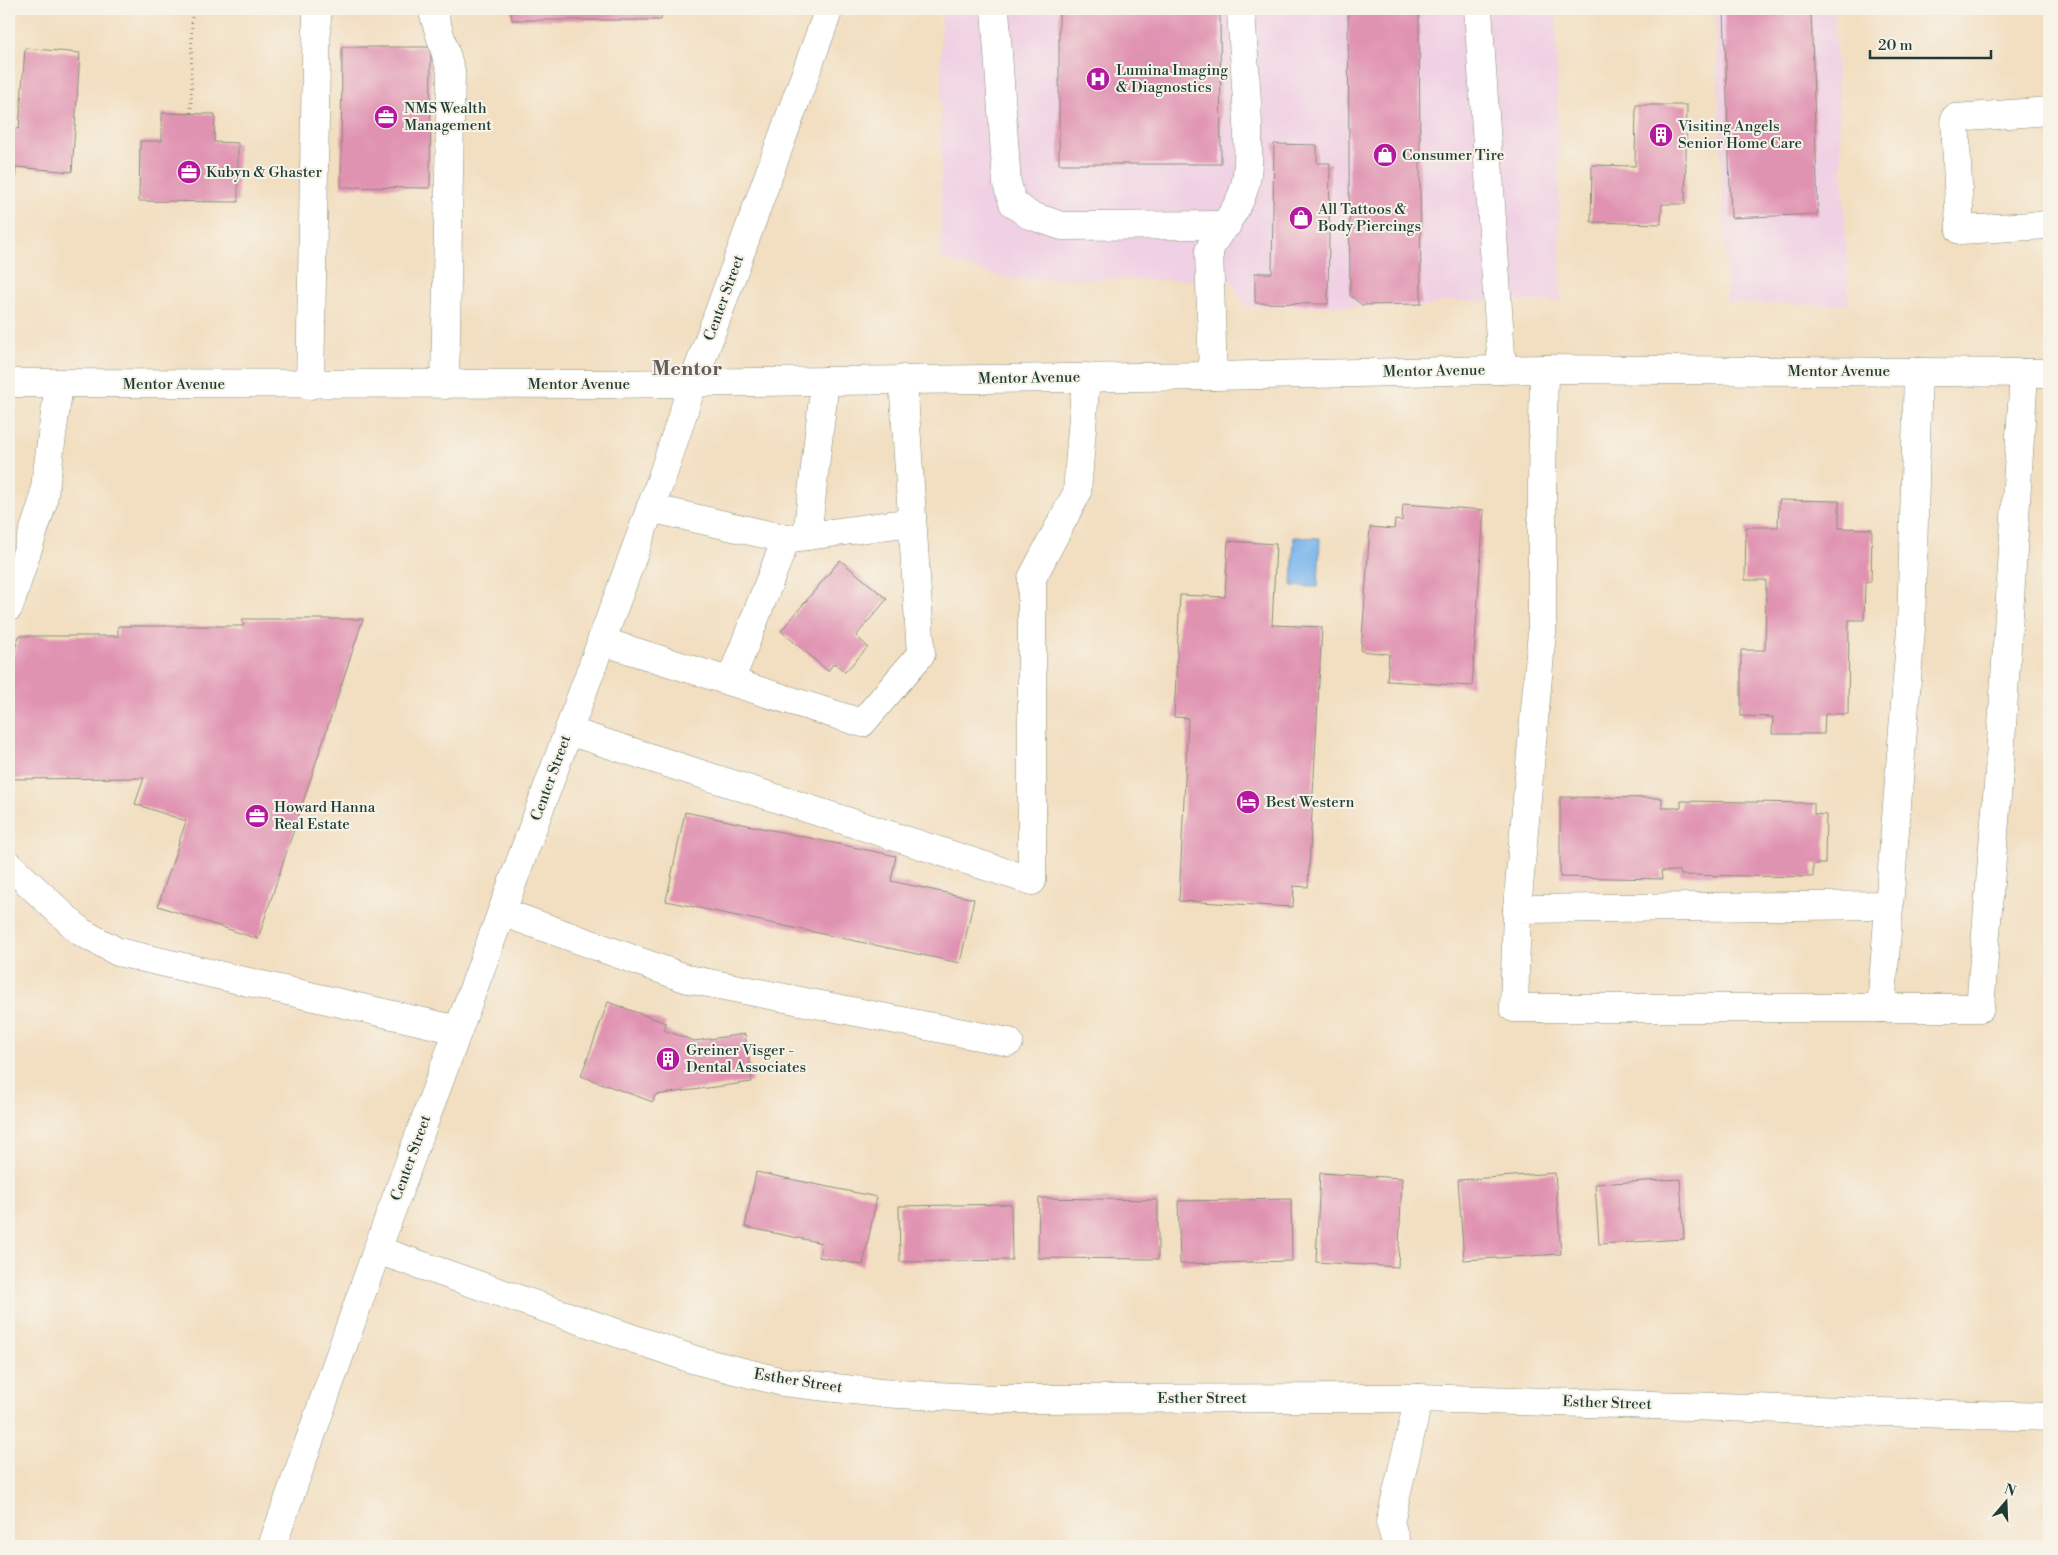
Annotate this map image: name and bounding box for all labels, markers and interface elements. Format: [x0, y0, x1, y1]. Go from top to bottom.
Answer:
scale bar [1870, 28, 1992, 60]
text: 20 m [1878, 36, 1913, 55]
place label: Lumina Imaging & Diagnostics [1116, 61, 1228, 97]
hospital icon: Lumina Imaging & Diagnostics [1085, 66, 1111, 92]
place label: NMS Wealth Management [404, 99, 492, 135]
office icon: NMS Wealth Management [373, 104, 399, 130]
place label: Visiting Angels Senior Home Care [1677, 117, 1802, 153]
building icon: Visiting Angels Senior Home Care [1648, 122, 1674, 148]
shop icon: Consumer Tire [1372, 142, 1398, 168]
place label: Consumer Tire [1402, 146, 1504, 165]
office icon: Kubyn & Ghaster [176, 159, 202, 185]
place label: Kubyn & Ghaster [206, 163, 323, 182]
place label: All Tattoos & Body Piercings [1317, 200, 1421, 236]
shop icon: All Tattoos & Body Piercings [1288, 205, 1314, 231]
street label: Center Street [700, 252, 749, 343]
district label: Mentor [652, 357, 722, 382]
street label: Mentor Avenue [1383, 361, 1485, 381]
street label: Mentor Avenue [1788, 362, 1890, 381]
street label: Mentor Avenue [978, 368, 1080, 388]
street label: Mentor Avenue [123, 375, 225, 394]
street label: Mentor Avenue [528, 375, 630, 394]
street label: Center Street [527, 732, 576, 823]
hotel icon: Best Western [1235, 789, 1261, 815]
place label: Best Western [1265, 793, 1355, 812]
place label: Howard Hanna Real Estate [274, 798, 376, 834]
office icon: Howard Hanna Real Estate [244, 803, 270, 829]
place label: Greiner Visger - Dental Associates [686, 1041, 806, 1077]
building icon: Greiner Visger - Dental Associates [655, 1046, 681, 1072]
street label: Center Street [387, 1112, 436, 1203]
street label: Esther Street [752, 1365, 844, 1397]
street label: Esther Street [1157, 1389, 1247, 1408]
street label: Esther Street [1562, 1392, 1653, 1414]
north arrow [1980, 1478, 2030, 1528]
text: N [2002, 1480, 2018, 1501]

